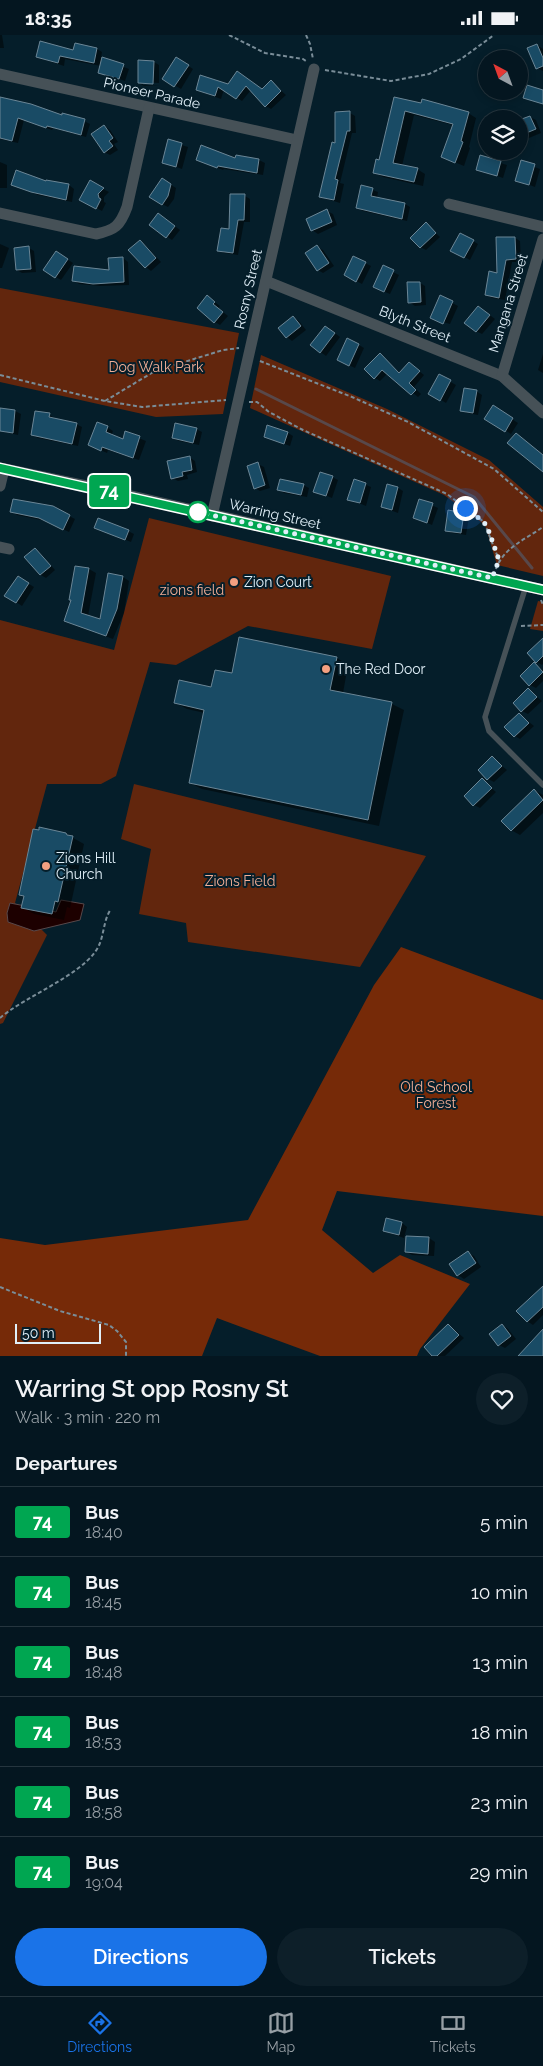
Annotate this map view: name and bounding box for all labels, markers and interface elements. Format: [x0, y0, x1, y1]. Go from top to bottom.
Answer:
text: 18:35 [25, 7, 72, 29]
north arrow [478, 50, 528, 100]
map controls [478, 50, 528, 160]
street label: Pioneer Parade [102, 74, 202, 112]
button: layers [478, 110, 528, 160]
street label: Rosny Street [231, 247, 265, 331]
street label: Mangana Street [485, 251, 531, 354]
street label: Blyth Street [377, 302, 453, 346]
park label: Dog Walk Park [108, 359, 204, 375]
line badge: 74 [86, 475, 132, 507]
text: 74 [99, 480, 119, 501]
street label: Warring Street [228, 496, 323, 532]
your location [453, 496, 478, 521]
unlabelled marker [187, 501, 209, 523]
place label: Zion Court [244, 574, 312, 590]
marker: Zion Court [228, 576, 240, 588]
park label: zions field [160, 582, 224, 598]
place label: The Red Door [336, 661, 426, 677]
marker: The Red Door [320, 663, 332, 675]
place label: Zions Hill Church [56, 850, 116, 882]
marker: Zions Hill Church [40, 860, 52, 872]
park label: Zions Field [205, 873, 275, 889]
park label: Old School Forest [400, 1079, 472, 1111]
scale bar [15, 1321, 101, 1344]
text: 50 m [22, 1325, 55, 1341]
button: heart [476, 1373, 528, 1425]
text: Warring St opp Rosny St [15, 1374, 289, 1403]
text: Walk · 3 min · 220 m [15, 1408, 160, 1427]
text: Departures [15, 1452, 117, 1474]
text: Bus [85, 1501, 119, 1523]
text: 74 [33, 1511, 52, 1532]
text: 5 min [480, 1511, 528, 1533]
text: 18:40 [85, 1523, 123, 1542]
text: Bus [85, 1571, 119, 1593]
text: 74 [33, 1581, 52, 1602]
text: 10 min [471, 1581, 528, 1603]
text: 18:45 [85, 1593, 122, 1612]
text: Bus [85, 1641, 119, 1663]
text: 74 [33, 1651, 52, 1672]
text: 13 min [472, 1651, 528, 1673]
text: 18:48 [85, 1663, 123, 1682]
text: Bus [85, 1711, 119, 1733]
text: 74 [33, 1721, 52, 1742]
text: 18 min [471, 1721, 528, 1743]
text: 18:53 [85, 1733, 122, 1752]
text: Bus [85, 1781, 119, 1803]
text: 74 [33, 1791, 52, 1812]
text: 23 min [470, 1791, 528, 1813]
text: 18:58 [85, 1803, 123, 1822]
text: Bus [85, 1851, 119, 1873]
text: 74 [33, 1861, 52, 1882]
text: 29 min [469, 1861, 528, 1883]
text: 19:04 [85, 1873, 123, 1892]
button: Directions [15, 1928, 267, 1986]
button: Tickets [277, 1928, 528, 1986]
tab: Directions [67, 2009, 132, 2055]
tab: Map [267, 2009, 295, 2055]
tab: Tickets [430, 2009, 476, 2055]

